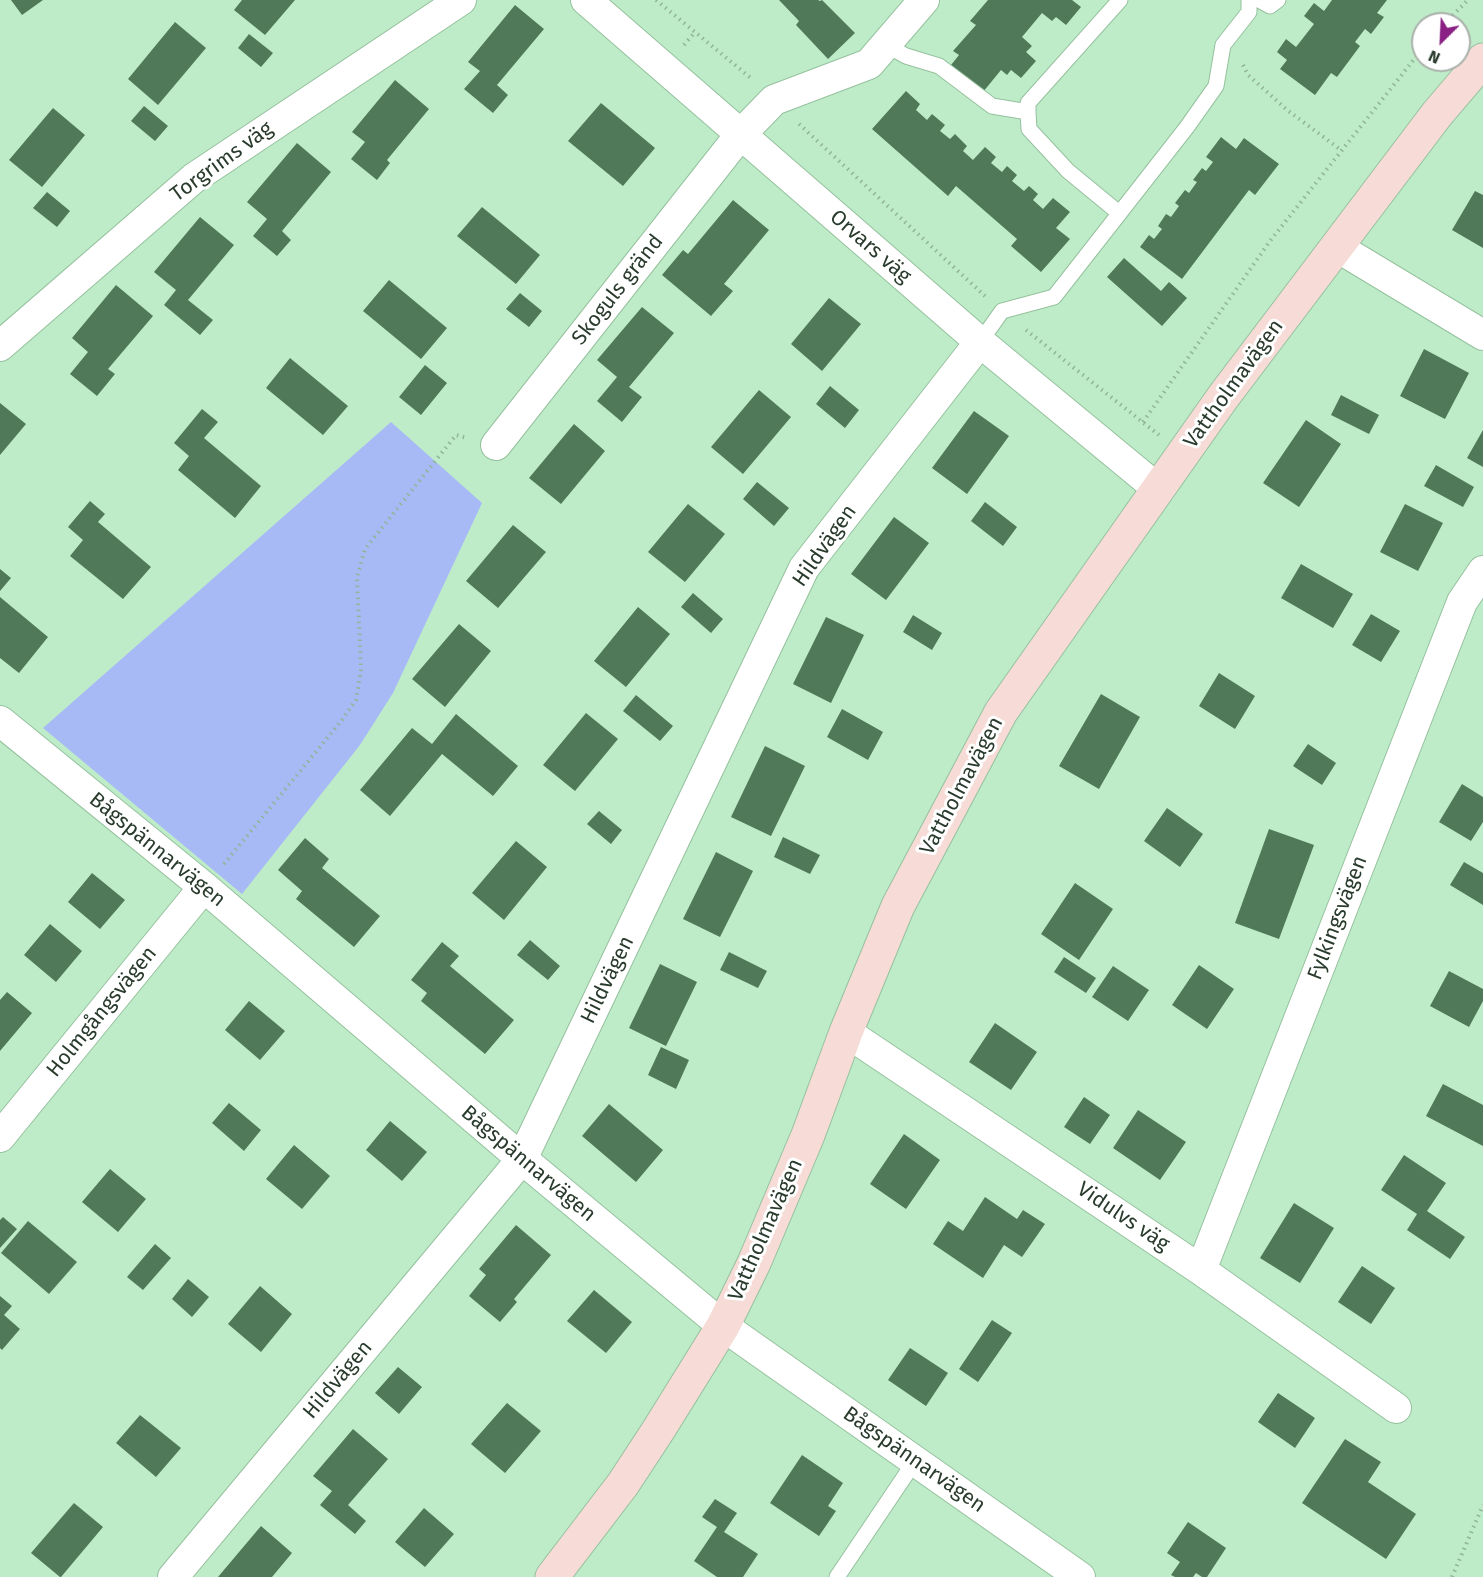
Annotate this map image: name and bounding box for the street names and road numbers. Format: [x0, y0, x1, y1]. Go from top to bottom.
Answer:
street label: Torgrims väg [166, 116, 278, 208]
street label: Orvars väg [824, 205, 916, 289]
street label: Skoguls gränd [567, 230, 669, 350]
street label: Vattholmavägen [1179, 315, 1289, 453]
street label: Hildvägen [788, 500, 862, 592]
street label: Vattholmavägen [915, 713, 1009, 859]
street label: Bågspännarvägen [84, 787, 230, 913]
street label: Fylkingsvägen [1303, 852, 1373, 984]
street label: Hildvägen [576, 932, 640, 1028]
street label: Holmgångsvägen [42, 942, 162, 1082]
street label: Bågspännarvägen [456, 1100, 600, 1228]
street label: Vattholmavägen [723, 1155, 809, 1305]
street label: Vidulvs väg [1072, 1177, 1174, 1257]
street label: Hildvägen [298, 1336, 378, 1424]
street label: Bågspännarvägen [838, 1402, 990, 1518]

